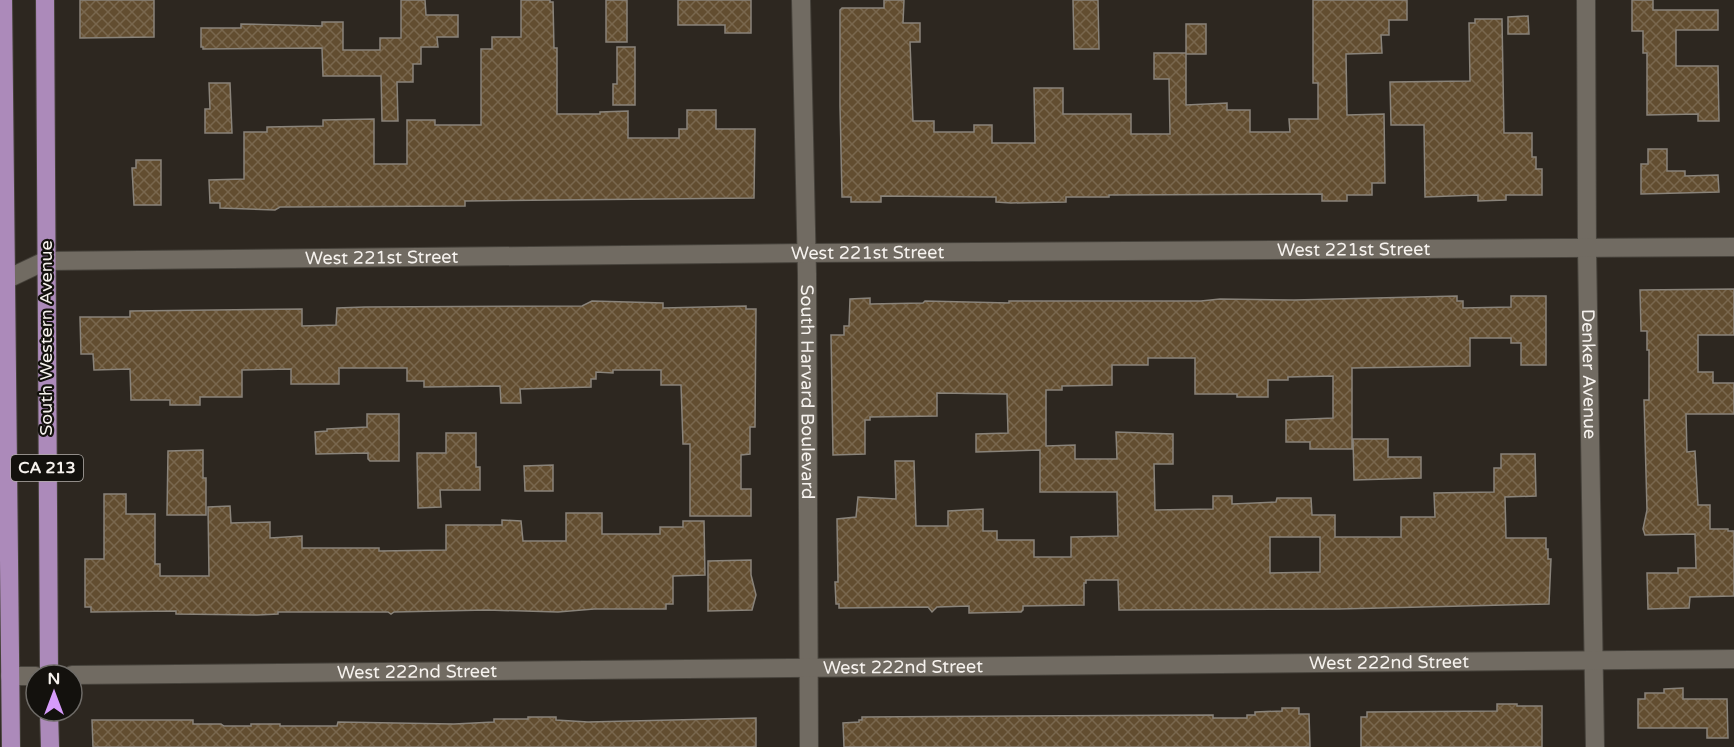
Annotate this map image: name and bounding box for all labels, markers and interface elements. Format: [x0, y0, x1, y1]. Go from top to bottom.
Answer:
street label: West 221st Street [1277, 238, 1431, 261]
street label: South Western Avenue [35, 240, 57, 436]
street label: West 221st Street [791, 241, 945, 264]
street label: West 221st Street [305, 246, 459, 269]
street label: South Harvard Boulevard [796, 284, 819, 499]
street label: Denker Avenue [1577, 309, 1601, 439]
road number: CA 213 [11, 455, 83, 481]
street label: West 222nd Street [1309, 651, 1469, 674]
street label: West 222nd Street [823, 655, 983, 679]
street label: West 222nd Street [337, 660, 497, 683]
north arrow [24, 663, 84, 723]
text: N [48, 669, 60, 689]

